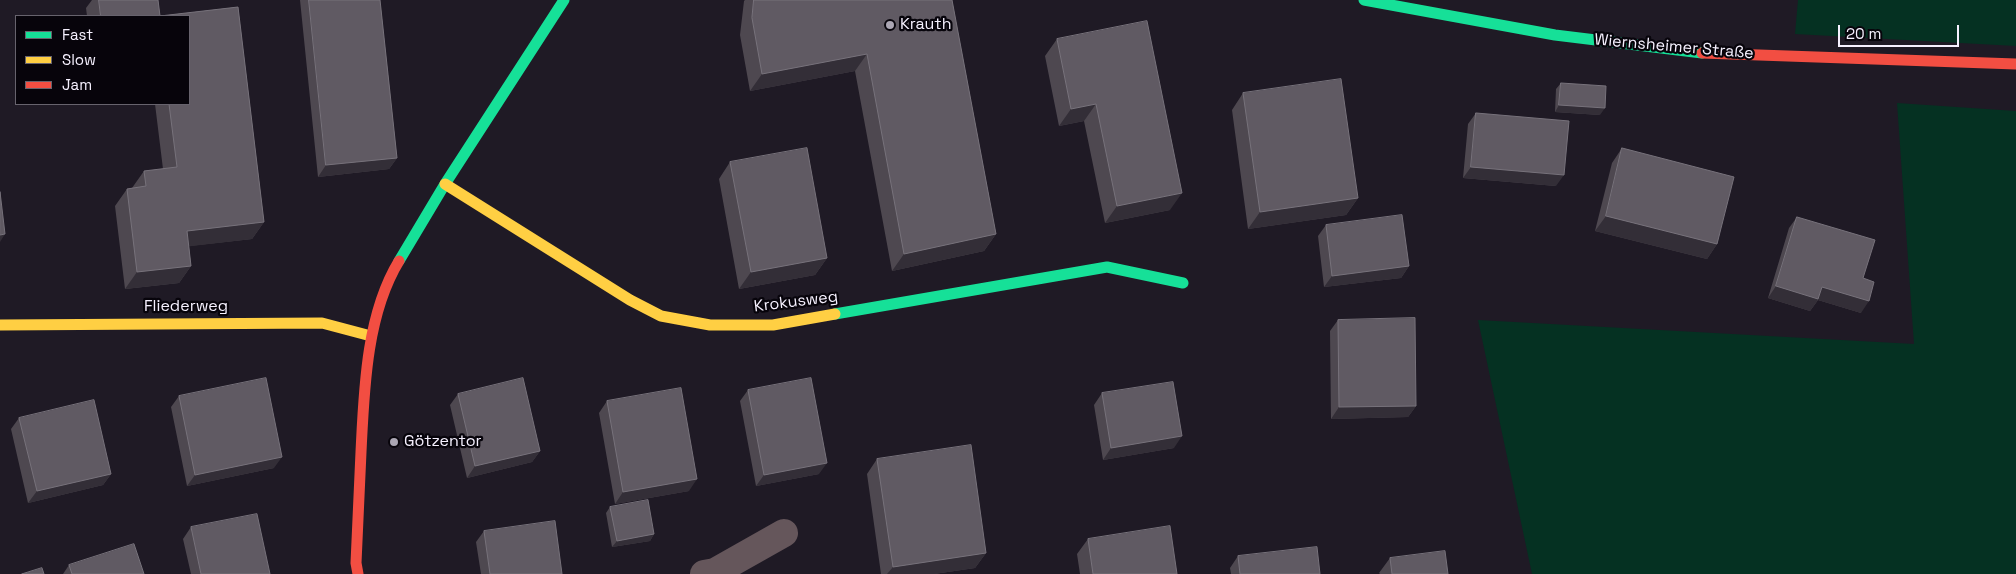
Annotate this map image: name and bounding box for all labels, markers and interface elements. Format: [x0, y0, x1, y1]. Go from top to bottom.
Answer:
legend [15, 15, 190, 105]
place label: Krauth [900, 15, 951, 35]
scale bar [1841, 15, 1962, 47]
marker: Krauth [884, 19, 896, 31]
text: 20 m [1846, 24, 1881, 43]
text: Fast [62, 25, 93, 44]
street label: Wiernsheimer Straße [1594, 30, 1754, 64]
text: Slow [62, 50, 96, 69]
text: Jam [62, 75, 92, 94]
street label: Krokusweg [753, 287, 839, 317]
street label: Fliederweg [144, 297, 228, 317]
place label: Götzentor [404, 432, 482, 452]
marker: Götzentor [388, 436, 400, 448]

